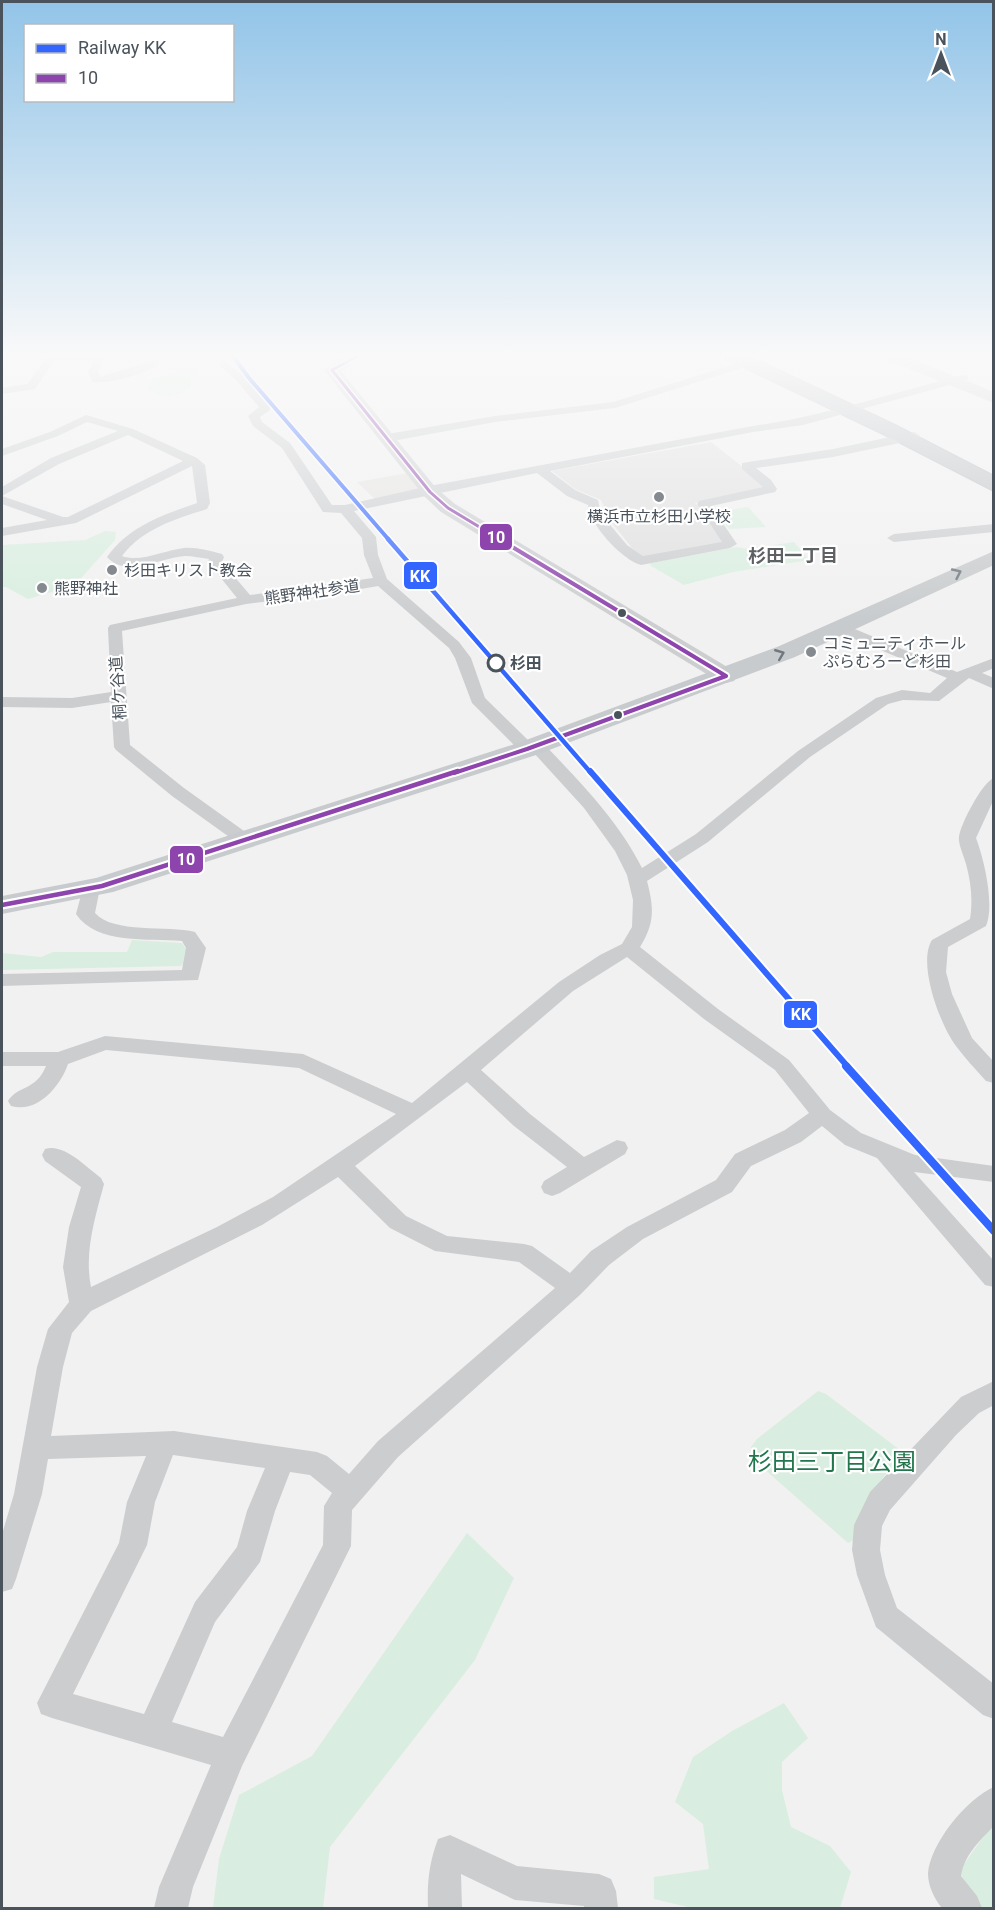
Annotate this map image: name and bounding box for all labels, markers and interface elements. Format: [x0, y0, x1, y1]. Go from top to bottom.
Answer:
legend [24, 24, 234, 102]
north arrow [911, 24, 971, 84]
text: N [935, 30, 947, 49]
text: Railway KK [78, 37, 167, 58]
text: 10 [78, 67, 98, 88]
marker: 横浜市立杉田小学校 [652, 490, 666, 504]
place label: 横浜市立杉田小学校 [587, 507, 731, 526]
line badge: 10 [479, 523, 513, 551]
text: 10 [487, 528, 505, 547]
district label: 杉田一丁目 [748, 545, 838, 566]
place label: 杉田キリスト教会 [124, 561, 252, 580]
line badge: KK [403, 561, 438, 590]
marker: 杉田キリスト教会 [105, 563, 119, 577]
text: KK [410, 567, 431, 586]
one-way arrow [951, 568, 962, 580]
street label: 熊野神社参道 [263, 576, 361, 608]
place label: 熊野神社 [54, 579, 118, 598]
marker: 熊野神社 [35, 581, 49, 595]
unlabelled marker [616, 607, 628, 619]
place label: コミュニティホール ぷらむろーど杉田 [823, 634, 966, 671]
marker: コミュニティホール ぷらむろーど杉田 [804, 645, 818, 659]
one-way arrow [774, 649, 785, 661]
marker: 杉田 [487, 654, 505, 672]
place label: 杉田 [510, 654, 542, 673]
street label: 桐ケ谷道 [106, 655, 130, 721]
unlabelled marker [612, 709, 624, 721]
line badge: 10 [169, 845, 204, 874]
text: 10 [177, 850, 195, 869]
line badge: KK [783, 1000, 818, 1029]
text: KK [791, 1005, 812, 1024]
park label: 杉田三丁目公園 [748, 1448, 916, 1476]

